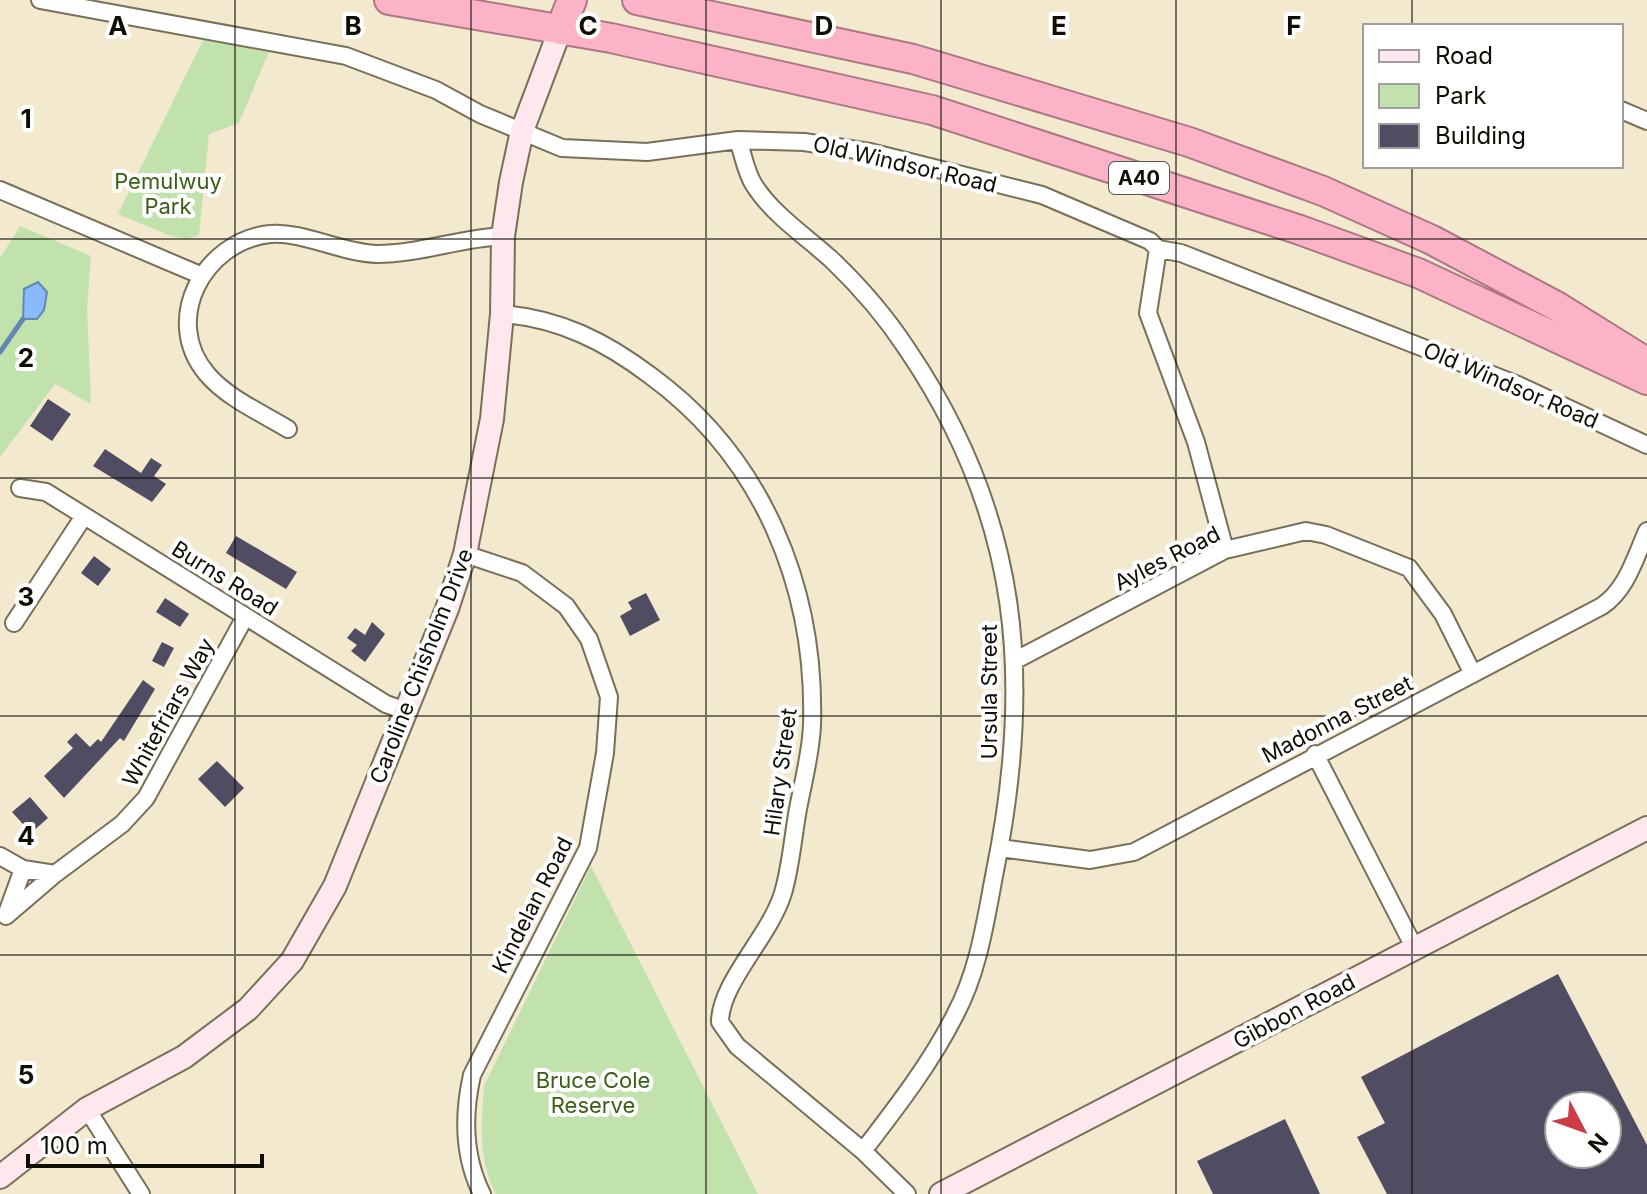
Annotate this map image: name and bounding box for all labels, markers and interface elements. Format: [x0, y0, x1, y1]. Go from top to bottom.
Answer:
text: A [108, 10, 128, 41]
text: B [344, 10, 362, 41]
text: C [578, 10, 598, 41]
text: D [815, 10, 833, 41]
text: E [1051, 10, 1067, 41]
text: F [1286, 10, 1302, 41]
legend [1363, 24, 1623, 168]
text: Road [1435, 41, 1493, 70]
text: Park [1435, 81, 1486, 110]
text: 1 [20, 103, 32, 134]
text: Building [1435, 121, 1526, 150]
street label: Old Windsor Road [811, 130, 999, 198]
road number: A40 [1109, 162, 1169, 194]
park label: Pemulwuy Park [114, 168, 222, 219]
street label: Old Windsor Road [1420, 336, 1602, 434]
text: 2 [18, 342, 34, 373]
street label: Ayles Road [1110, 520, 1224, 596]
street label: Burns Road [167, 535, 283, 621]
street label: Caroline Chisholm Drive [364, 545, 478, 787]
text: 3 [18, 581, 34, 612]
street label: Ursula Street [976, 624, 1002, 760]
street label: Whitefriars Way [117, 633, 219, 791]
street label: Madonna Street [1257, 670, 1417, 768]
street label: Hilary Street [758, 707, 802, 837]
text: 4 [17, 820, 35, 851]
street label: Kindelan Road [486, 832, 578, 978]
street label: Gibbon Road [1229, 968, 1359, 1054]
text: 5 [18, 1059, 34, 1090]
park label: Bruce Cole Reserve [536, 1067, 650, 1118]
north arrow [1543, 1090, 1623, 1170]
scale bar [28, 1118, 262, 1168]
text: N [1583, 1128, 1613, 1158]
text: 100 m [40, 1131, 108, 1160]

